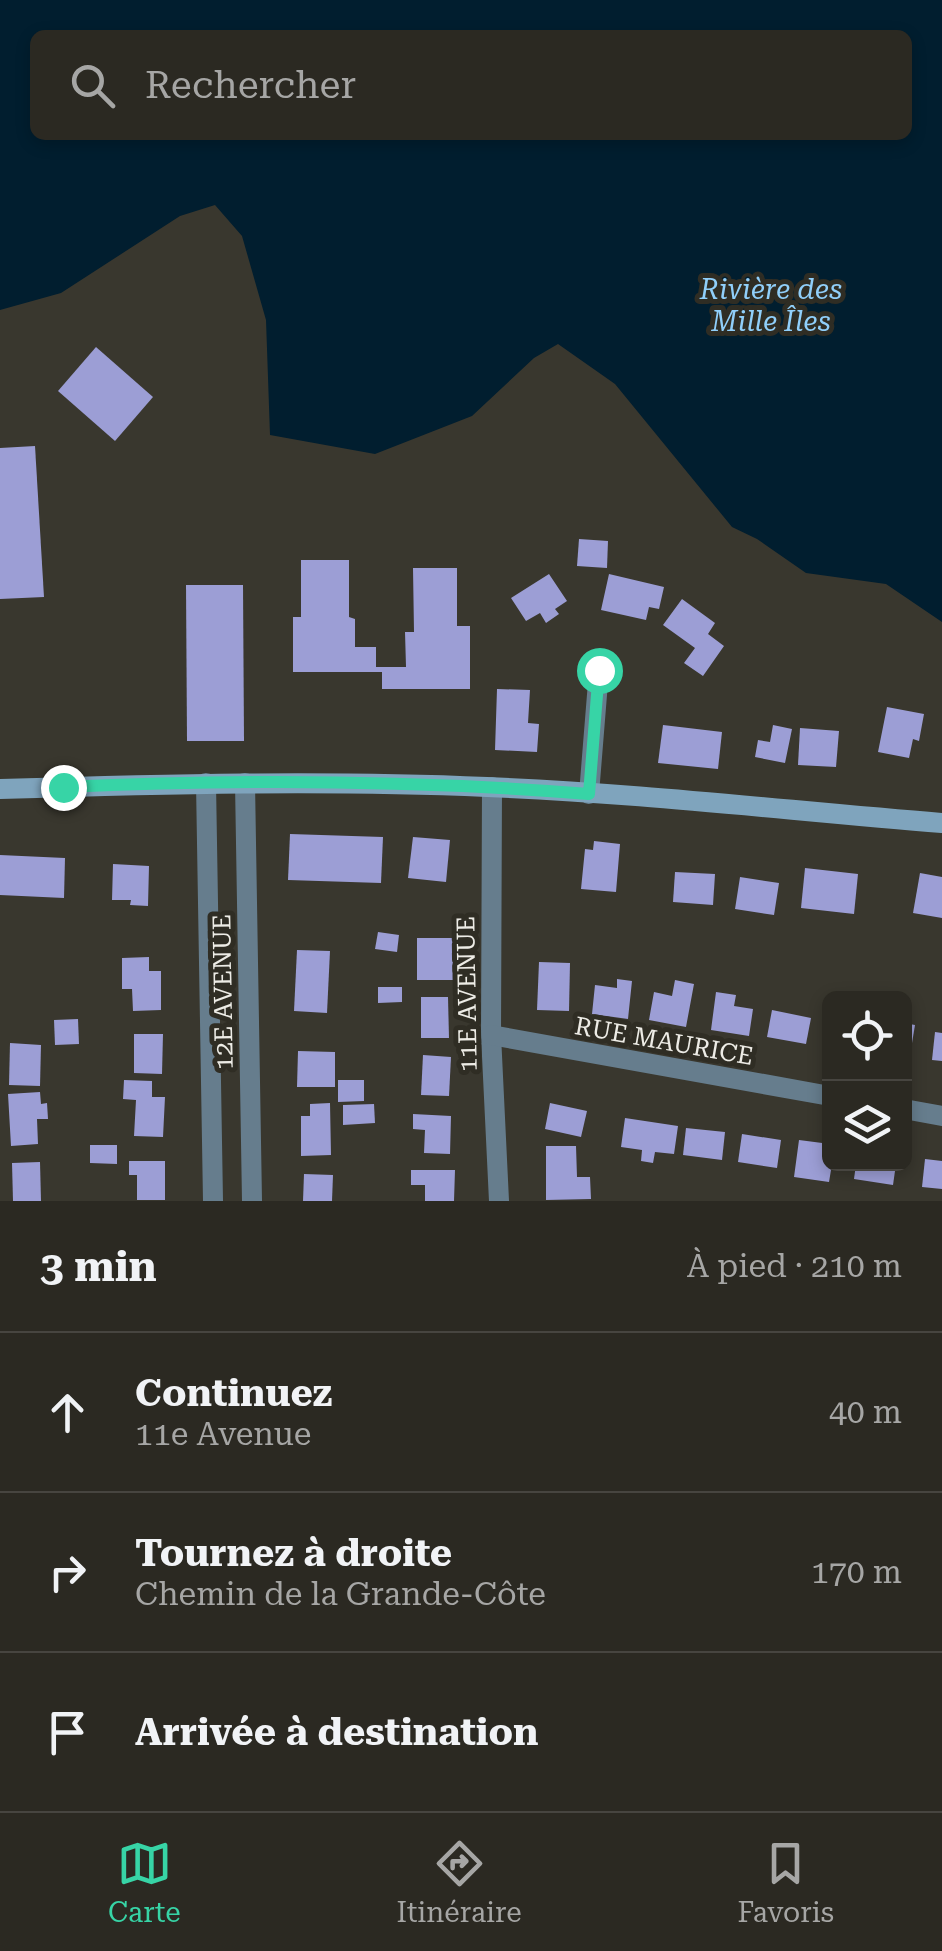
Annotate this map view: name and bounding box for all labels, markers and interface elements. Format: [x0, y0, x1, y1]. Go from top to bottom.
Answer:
search box [30, 30, 912, 140]
icon: search [65, 58, 120, 113]
text: Rechercher [145, 63, 356, 107]
water label: Rivière des Mille Îles [699, 273, 842, 338]
route start [577, 648, 623, 694]
route end [41, 765, 87, 811]
street label: 12E AVENUE [207, 914, 239, 1070]
street label: 11E AVENUE [451, 916, 483, 1072]
map controls [822, 991, 912, 1171]
button: locate [822, 991, 912, 1081]
street label: RUE MAURICE [573, 1011, 755, 1071]
button: layers [822, 1081, 912, 1171]
text: 3 min [40, 1242, 157, 1291]
text: À pied · 210 m [687, 1247, 902, 1285]
text: Continuez [135, 1371, 332, 1415]
icon: ahead [40, 1385, 95, 1440]
text: 40 m [829, 1393, 902, 1431]
text: 11e Avenue [135, 1415, 311, 1453]
text: Tournez à droite [135, 1531, 452, 1575]
icon: right [40, 1545, 95, 1600]
text: 170 m [811, 1553, 902, 1591]
text: Chemin de la Grande-Côte [135, 1575, 546, 1613]
icon: arrive [40, 1705, 95, 1760]
text: Arrivée à destination [135, 1710, 539, 1754]
tab: Carte [108, 1836, 181, 1929]
tab: Itinéraire [396, 1836, 522, 1929]
tab: Favoris [737, 1836, 834, 1929]

